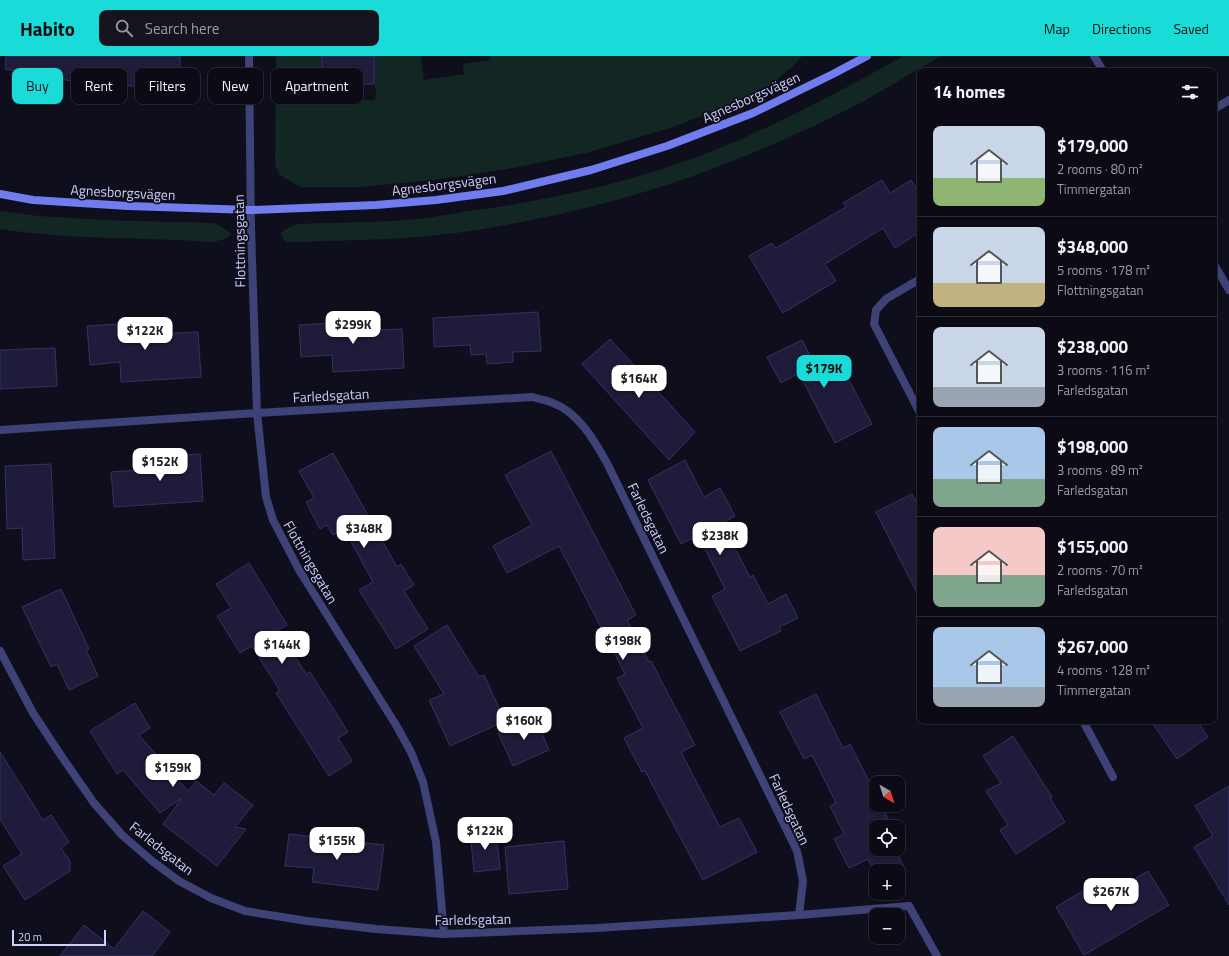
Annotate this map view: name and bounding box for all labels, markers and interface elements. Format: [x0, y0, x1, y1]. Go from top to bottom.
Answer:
search box [99, 10, 379, 46]
text: Habito [20, 14, 75, 43]
icon: search [113, 17, 135, 39]
text: Search here [145, 17, 219, 40]
text: Map [1044, 18, 1070, 39]
text: Directions [1092, 18, 1151, 39]
text: Saved [1173, 18, 1209, 39]
street label: Agnesborgsvägen [699, 66, 803, 128]
chip: Buy [12, 68, 63, 104]
chip: Rent [71, 68, 127, 104]
chip: Filters [135, 68, 200, 104]
chip: New [208, 68, 263, 104]
chip: Apartment [271, 68, 363, 104]
text: 14 homes [933, 79, 1005, 105]
icon: filters [1179, 81, 1201, 103]
text: $179,000 [1057, 133, 1128, 159]
icon: home [965, 142, 1013, 190]
text: 2 rooms · 80 m² [1057, 159, 1143, 179]
street label: Agnesborgsvägen [391, 167, 497, 201]
street label: Agnesborgsvägen [70, 179, 176, 205]
text: Timmergatan [1057, 179, 1131, 199]
street label: Flottningsgatan [228, 194, 250, 288]
text: $348,000 [1057, 234, 1128, 260]
icon: home [965, 243, 1013, 291]
text: 5 rooms · 178 m² [1057, 260, 1150, 280]
text: Flottningsgatan [1057, 280, 1144, 300]
pin: $299K [325, 311, 381, 345]
text: $299K [335, 314, 371, 334]
pin: $122K [117, 317, 173, 351]
text: $122K [127, 320, 163, 340]
text: $238,000 [1057, 334, 1128, 360]
icon: home [965, 343, 1013, 391]
pin: $179K [796, 355, 852, 389]
text: $179K [806, 358, 842, 378]
text: 3 rooms · 116 m² [1057, 360, 1150, 380]
pin: $164K [611, 365, 667, 399]
text: $164K [621, 368, 657, 388]
text: Farledsgatan [1057, 380, 1128, 400]
street label: Farledsgatan [292, 383, 370, 407]
text: $198,000 [1057, 434, 1128, 460]
icon: home [965, 443, 1013, 491]
pin: $152K [132, 448, 188, 482]
text: $152K [142, 451, 178, 471]
text: 3 rooms · 89 m² [1057, 460, 1143, 480]
street label: Farledsgatan [623, 479, 675, 557]
text: Farledsgatan [1057, 480, 1128, 500]
pin: $348K [336, 515, 392, 549]
street label: Flottningsgatan [279, 516, 343, 608]
text: $348K [346, 518, 382, 538]
pin: $238K [692, 522, 748, 556]
text: $238K [702, 525, 738, 545]
text: $155,000 [1057, 534, 1128, 560]
icon: home [965, 543, 1013, 591]
text: 2 rooms · 70 m² [1057, 560, 1143, 580]
text: Farledsgatan [1057, 580, 1128, 600]
pin: $198K [595, 627, 651, 661]
text: $198K [605, 630, 641, 650]
pin: $144K [254, 631, 310, 665]
text: $144K [264, 634, 300, 654]
text: $267,000 [1057, 634, 1128, 660]
icon: home [965, 643, 1013, 691]
text: 4 rooms · 128 m² [1057, 660, 1150, 680]
text: Timmergatan [1057, 680, 1131, 700]
pin: $160K [496, 707, 552, 741]
text: $160K [506, 710, 542, 730]
pin: $159K [145, 754, 201, 788]
text: $159K [155, 757, 191, 777]
street label: Farledsgatan [764, 770, 816, 848]
north arrow [869, 776, 905, 812]
map controls [869, 776, 905, 944]
street label: Farledsgatan [125, 816, 199, 880]
pin: $122K [457, 817, 513, 851]
text: $122K [467, 820, 503, 840]
button: locate [869, 820, 905, 856]
pin: $155K [309, 827, 365, 861]
text: $155K [319, 830, 355, 850]
button: + [869, 864, 905, 900]
pin: $267K [1083, 878, 1139, 912]
text: $267K [1093, 881, 1129, 901]
street label: Farledsgatan [435, 908, 511, 930]
button: − [869, 908, 905, 944]
scale bar [12, 928, 106, 947]
text: 20 m [18, 929, 42, 945]

